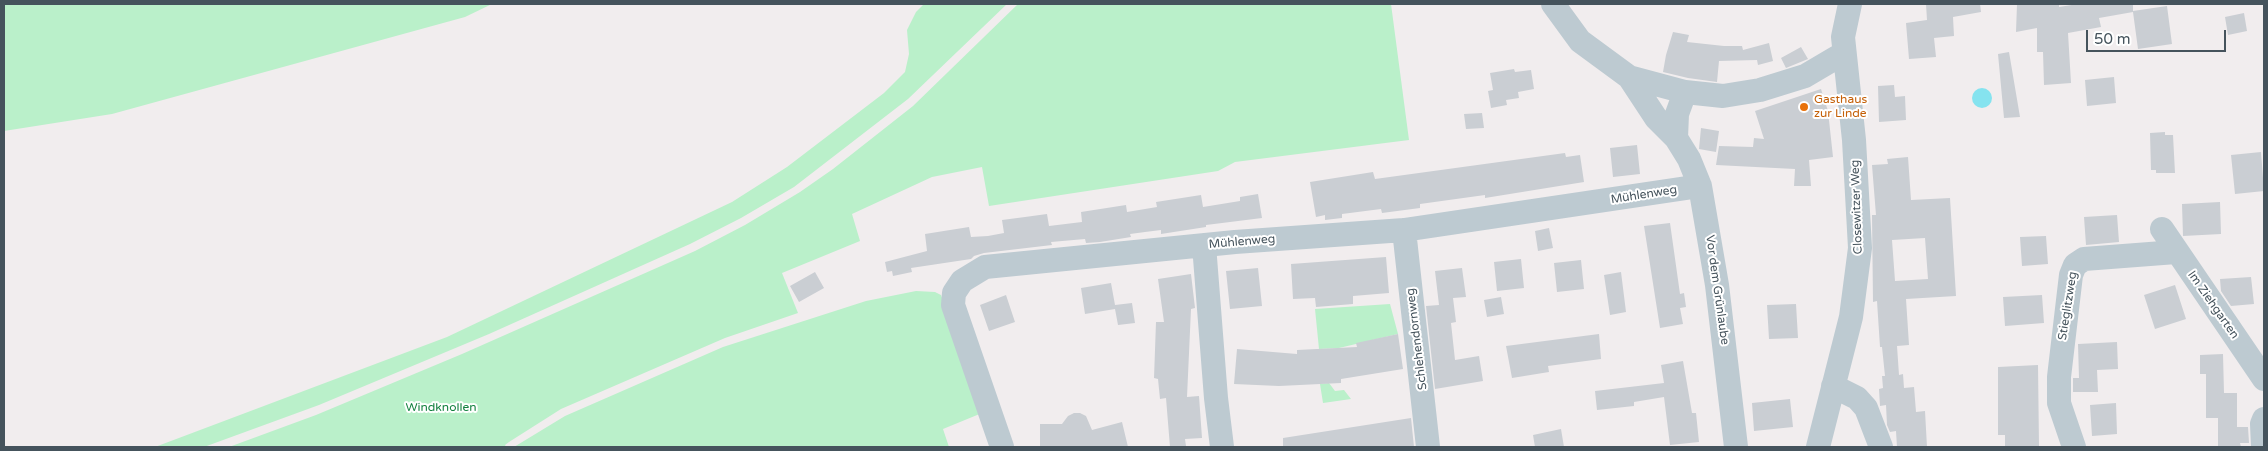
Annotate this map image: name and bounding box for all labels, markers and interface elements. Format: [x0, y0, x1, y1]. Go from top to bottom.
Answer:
scale bar [2088, 20, 2228, 52]
text: 50 m [2094, 30, 2131, 48]
place label: Gasthaus zur Linde [1814, 93, 1867, 121]
marker: Gasthaus zur Linde [1798, 101, 1810, 113]
street label: Closewitzer Weg [1848, 159, 1866, 255]
street label: Mühlenweg [1610, 183, 1678, 207]
street label: Mühlenweg [1208, 232, 1276, 252]
street label: Vor dem Grünlaube [1702, 234, 1732, 346]
street label: Im Ziehgarten [2184, 268, 2242, 342]
street label: Stieglitzweg [2055, 271, 2081, 341]
street label: Schlehendornweg [1404, 287, 1430, 391]
park label: Windknollen [405, 401, 477, 415]

